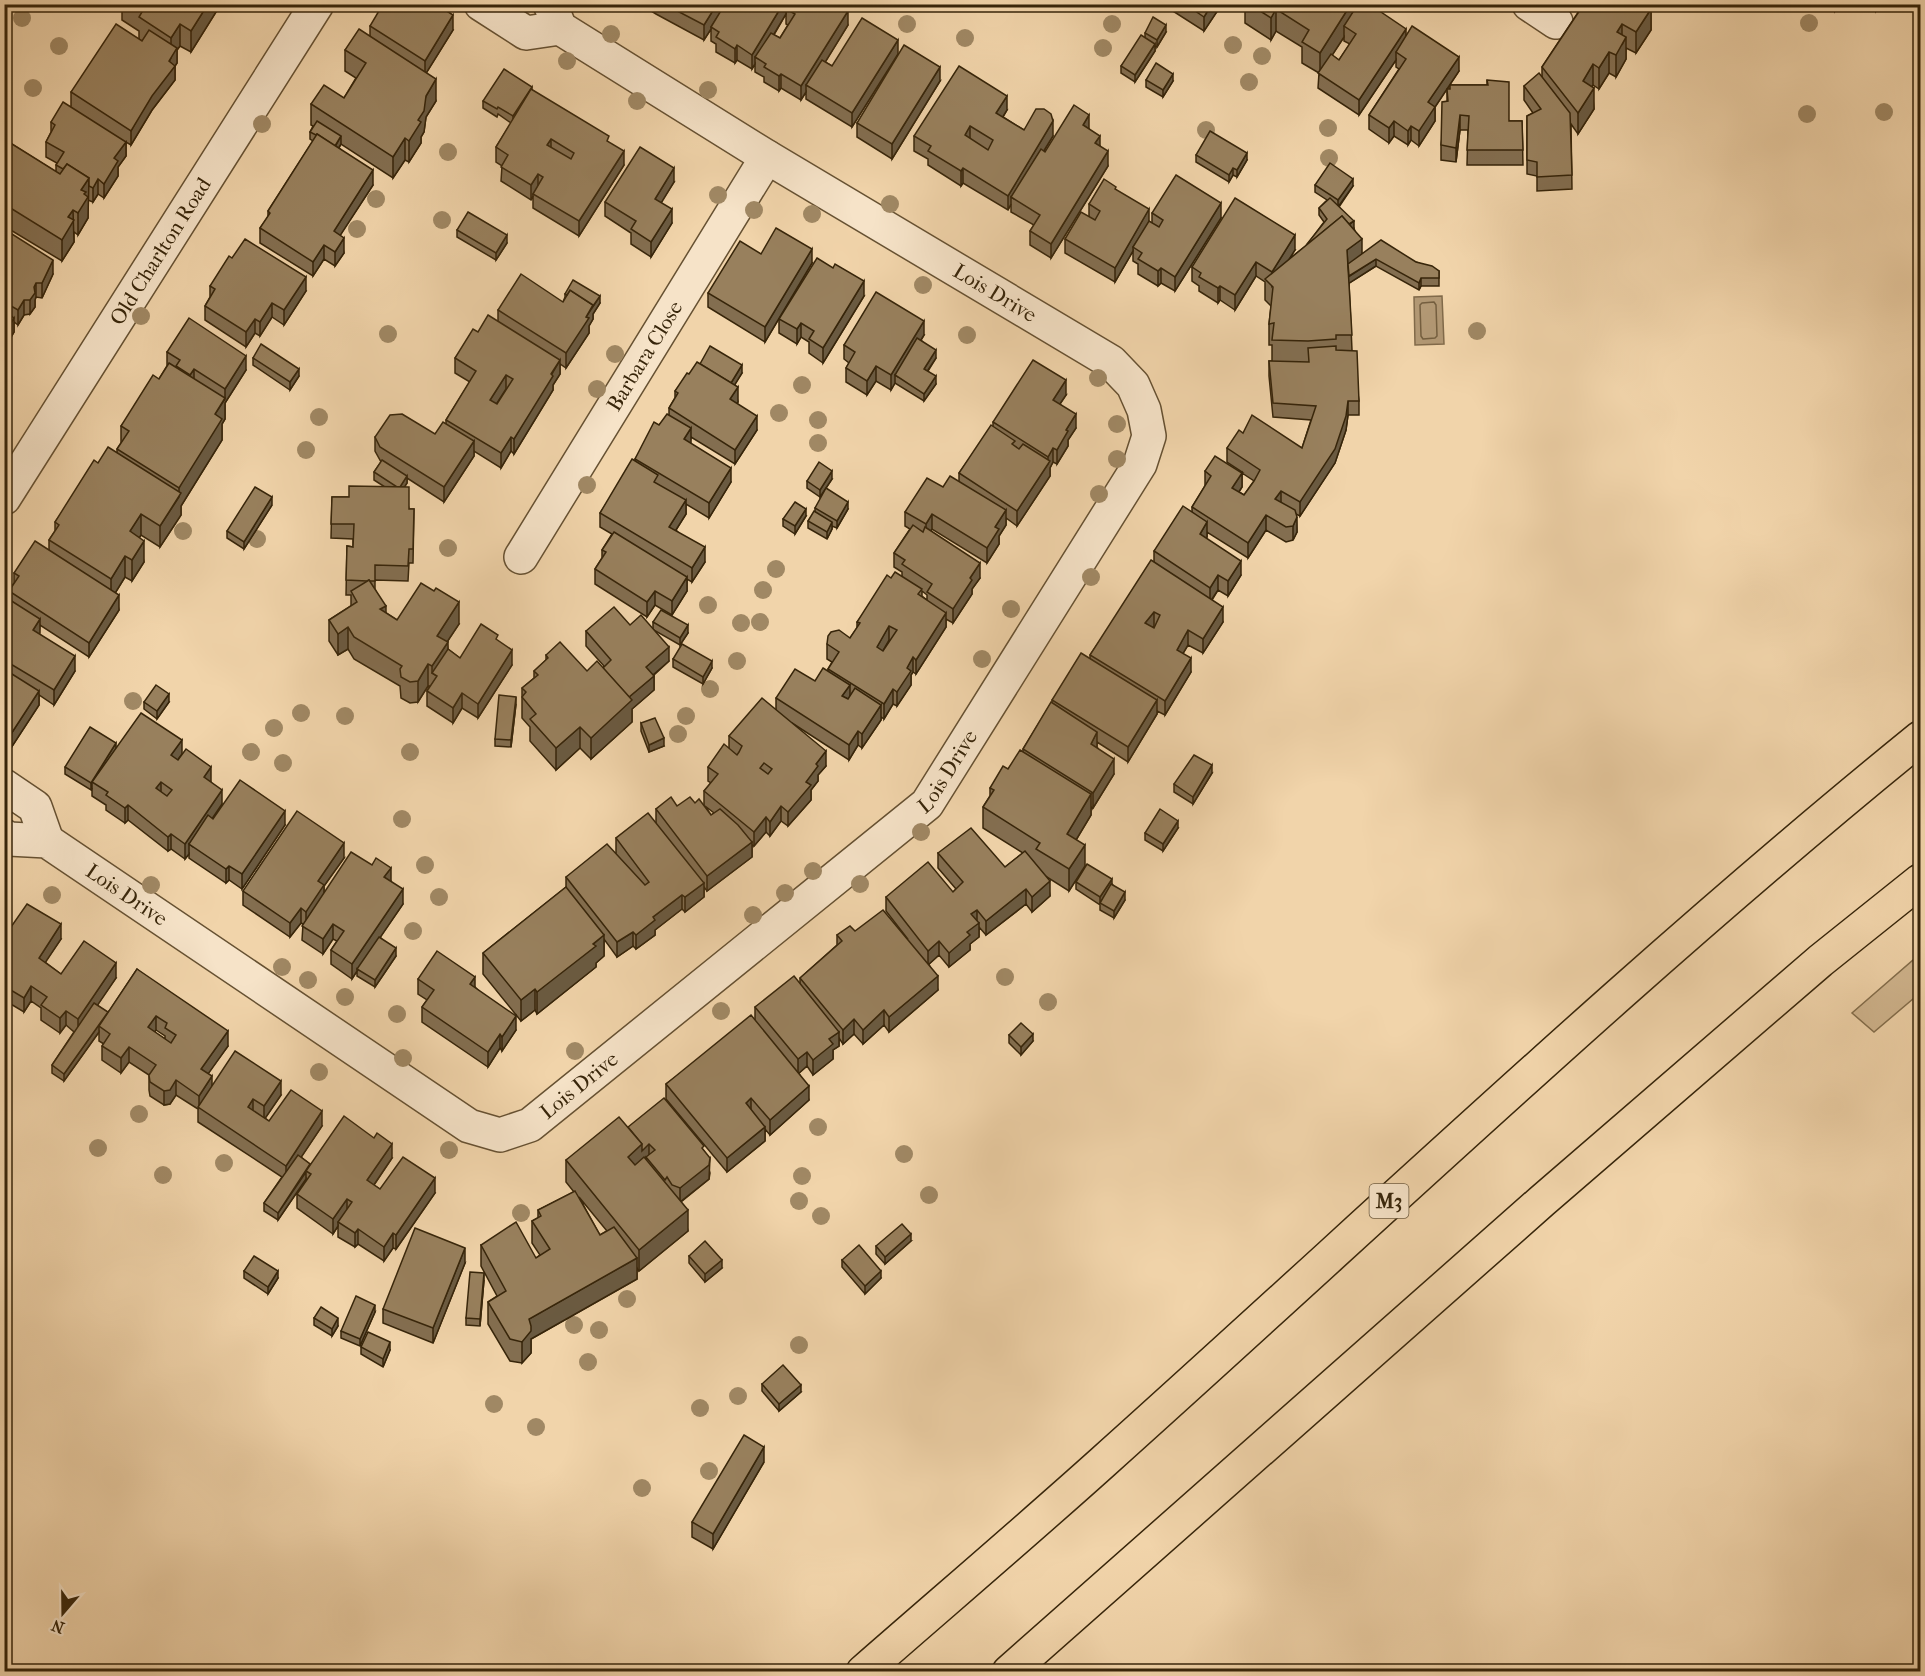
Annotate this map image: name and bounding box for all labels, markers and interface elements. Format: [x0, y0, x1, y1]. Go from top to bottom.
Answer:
street label: Old Charlton Road [105, 173, 216, 330]
street label: Lois Drive [949, 259, 1041, 327]
street label: Barbara Close [602, 297, 688, 415]
street label: Lois Drive [913, 726, 982, 818]
street label: Lois Drive [81, 859, 172, 931]
street label: Lois Drive [535, 1047, 623, 1124]
road number: M3 [1370, 1184, 1408, 1218]
north arrow [33, 1583, 93, 1643]
text: N [48, 1615, 67, 1638]

